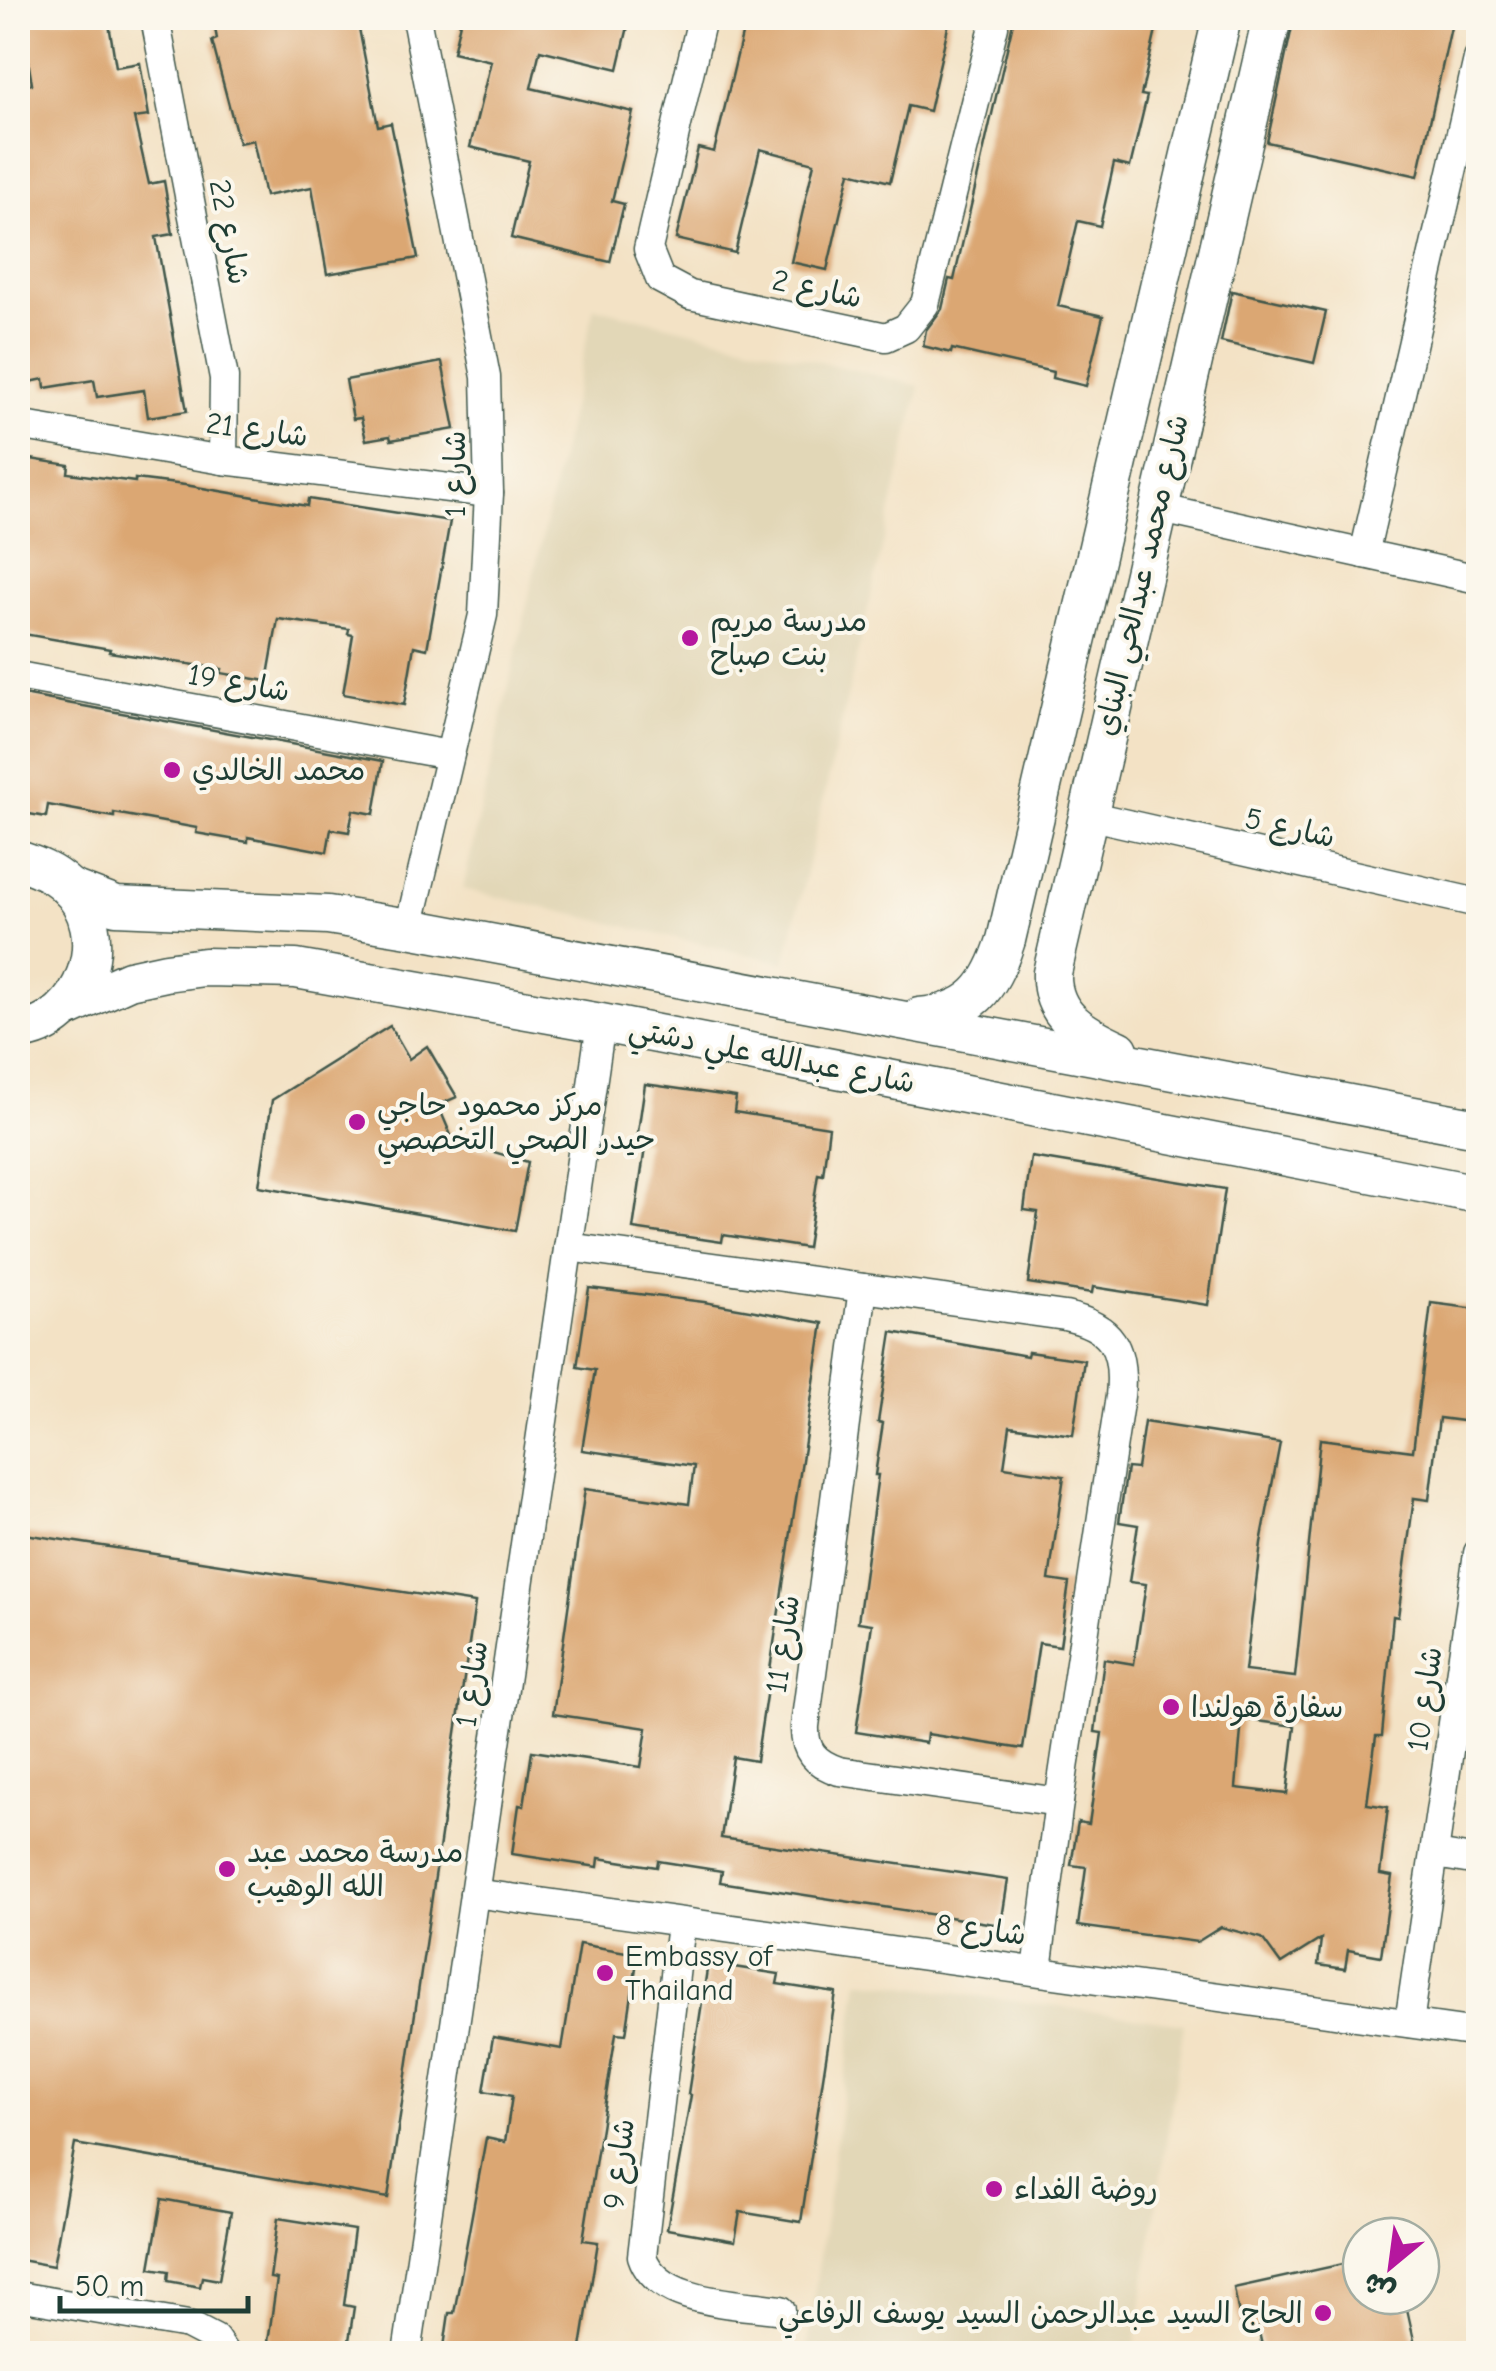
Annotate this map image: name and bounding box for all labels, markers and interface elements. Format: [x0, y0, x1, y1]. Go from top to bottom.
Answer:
street label: شارع 22 [199, 176, 256, 288]
street label: شارع 2 [768, 262, 865, 318]
street label: شارع 21 [203, 406, 310, 457]
street label: شارع محمد عبدالحي البناي [1088, 411, 1204, 741]
street label: شارع 1 [438, 431, 476, 517]
place label: مدرسة مريم بنت صباح [710, 604, 867, 675]
marker: مدرسة مريم بنت صباح [679, 627, 701, 649]
street label: شارع 19 [185, 657, 293, 712]
place label: محمد الخالدي [192, 753, 365, 791]
marker: محمد الخالدي [161, 759, 183, 781]
street label: شارع 5 [1241, 801, 1338, 858]
street label: شارع عبدالله علي دشتي [624, 1011, 918, 1109]
place label: مركز محمود حاجي حيدر الصحي التخصصي [377, 1088, 655, 1165]
marker: مركز محمود حاجي حيدر الصحي التخصصي [346, 1111, 368, 1133]
street label: شارع 11 [759, 1593, 810, 1696]
street label: شارع 1 [449, 1639, 498, 1730]
street label: شارع 10 [1400, 1645, 1453, 1754]
place label: سفارة هولندا [1191, 1690, 1343, 1727]
marker: سفارة هولندا [1160, 1696, 1182, 1718]
place label: مدرسة محمد عبد الله الوهيب [247, 1835, 463, 1906]
marker: مدرسة محمد عبد الله الوهيب [216, 1858, 238, 1880]
street label: شارع 8 [934, 1907, 1028, 1956]
place label: Embassy of Thailand [625, 1939, 774, 2008]
marker: Embassy of Thailand [594, 1962, 616, 1984]
street label: شارع 9 [596, 2117, 645, 2212]
place label: روضة الفداء [1014, 2172, 1158, 2207]
marker: روضة الفداء [983, 2178, 1005, 2200]
north arrow [1341, 2216, 1441, 2316]
scale bar [60, 2251, 248, 2313]
text: ش [1358, 2266, 1401, 2308]
text: 50 m [75, 2269, 144, 2304]
place label: الحاج السيد عبدالرحمن السيد يوسف الرفاعي [778, 2296, 1303, 2339]
marker: الحاج السيد عبدالرحمن السيد يوسف الرفاعي [1312, 2302, 1334, 2324]

